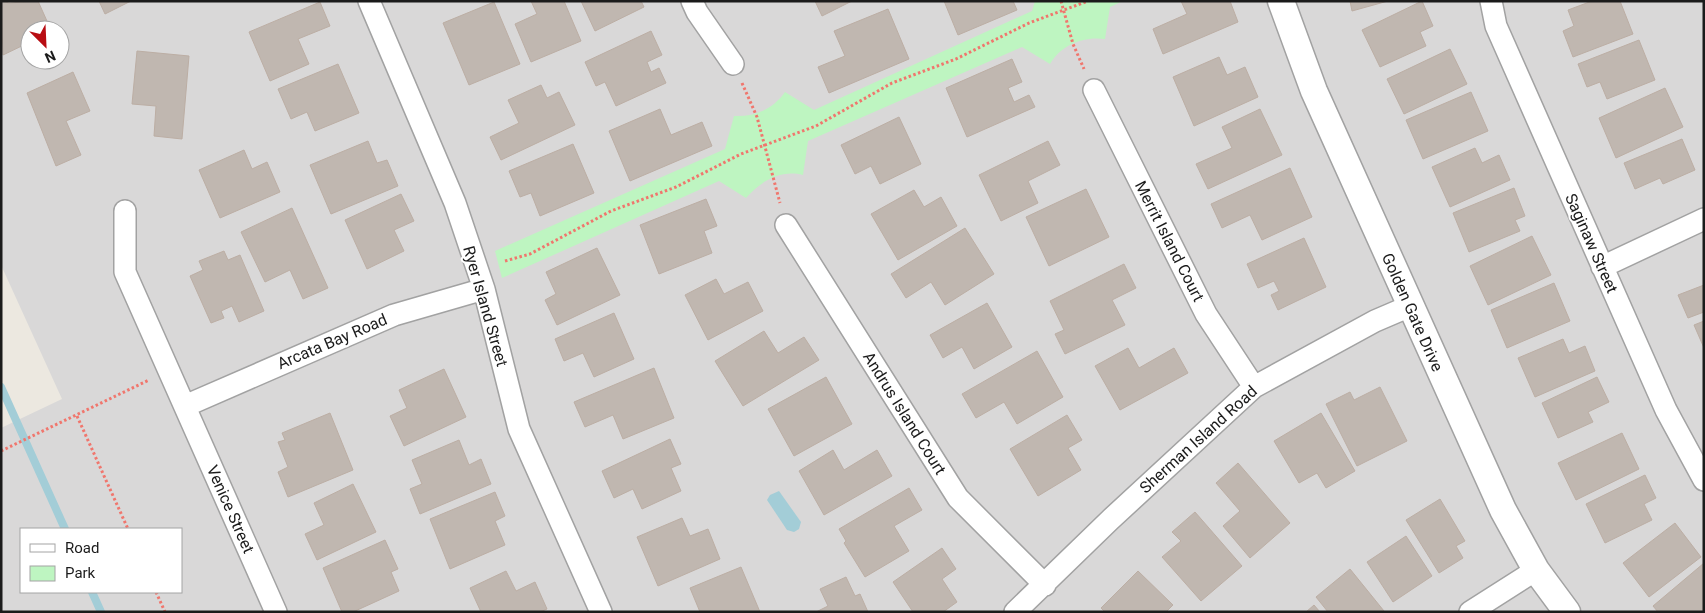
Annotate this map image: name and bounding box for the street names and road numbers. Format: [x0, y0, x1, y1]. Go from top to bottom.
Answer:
street label: Merrit Island Court [1131, 178, 1208, 305]
street label: Saginaw Street [1561, 191, 1622, 296]
street label: Ryer Island Street [459, 244, 512, 369]
street label: Golden Gate Drive [1378, 250, 1447, 374]
street label: Arcata Bay Road [274, 310, 390, 373]
street label: Andrus Island Court [859, 348, 950, 478]
street label: Sherman Island Road [1136, 382, 1261, 497]
street label: Venice Street [203, 462, 258, 556]

